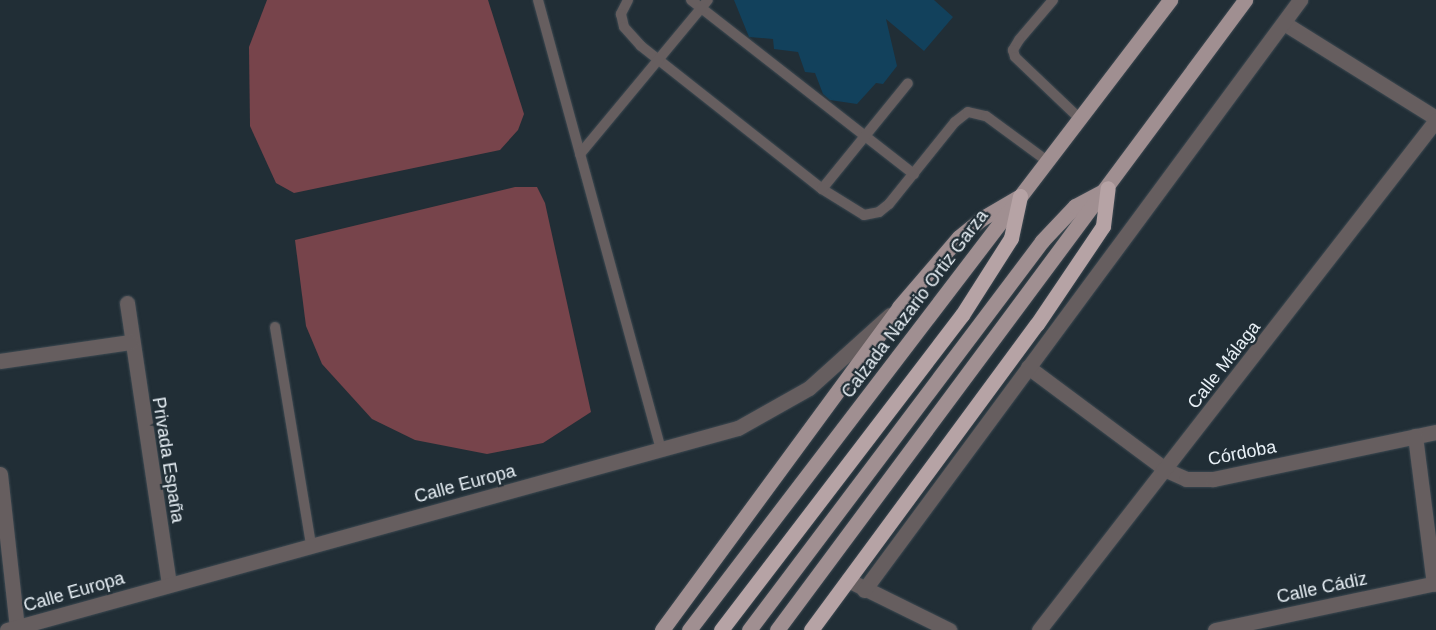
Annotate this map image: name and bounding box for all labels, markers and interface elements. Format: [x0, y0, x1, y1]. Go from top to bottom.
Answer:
street label: Calzada Nazario Ortiz Garza [837, 206, 993, 402]
street label: Calle Málaga [1183, 317, 1265, 413]
street label: Privada España [147, 396, 189, 524]
street label: Córdoba [1206, 436, 1278, 470]
street label: Calle Europa [412, 460, 518, 508]
street label: Calle Europa [21, 567, 127, 617]
street label: Calle Cádiz [1275, 568, 1369, 608]

